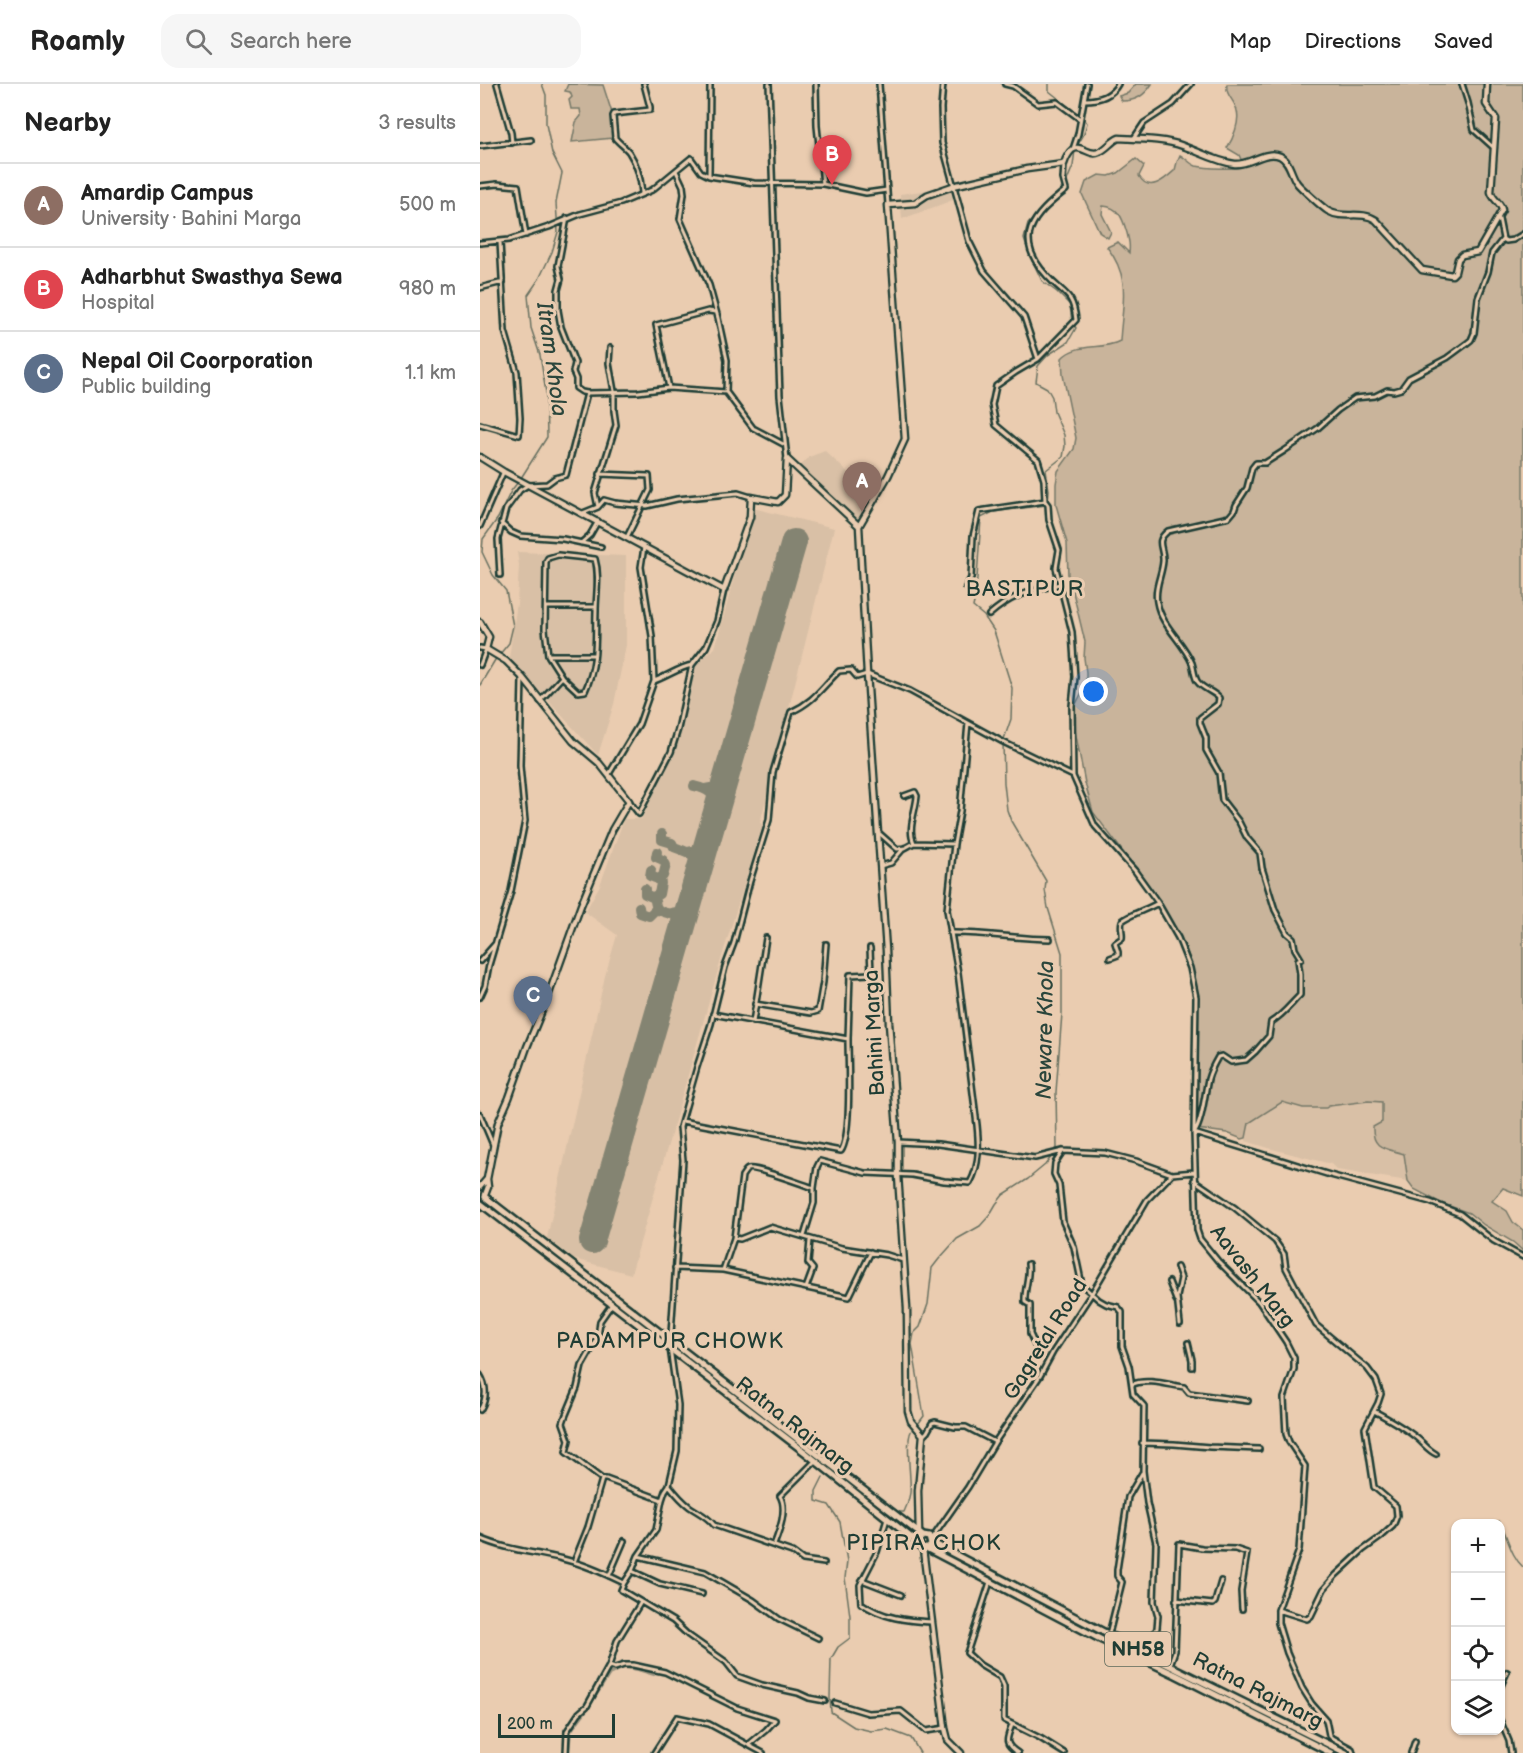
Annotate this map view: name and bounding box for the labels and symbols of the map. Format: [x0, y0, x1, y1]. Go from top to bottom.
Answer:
pin: B [812, 135, 852, 185]
water label: Itram Khola [530, 299, 573, 418]
pin: A [842, 462, 881, 512]
district label: BASTIPUR [965, 576, 1085, 603]
your location [1079, 677, 1108, 706]
water label: Neware Khola [1031, 960, 1060, 1100]
street label: Bahini Marga [859, 969, 890, 1097]
pin: C [514, 976, 552, 1026]
street label: Aavash Marg [1205, 1220, 1300, 1332]
street label: Gagretal Road [998, 1274, 1093, 1404]
district label: PADAMPUR CHOWK [556, 1328, 784, 1355]
street label: Ratna Rajmarg [731, 1372, 859, 1479]
district label: PIPIRA CHOK [846, 1530, 1002, 1557]
road number: NH58 [1105, 1632, 1171, 1666]
street label: Ratna Rajmarg [1188, 1647, 1327, 1734]
scale bar [498, 1711, 615, 1738]

